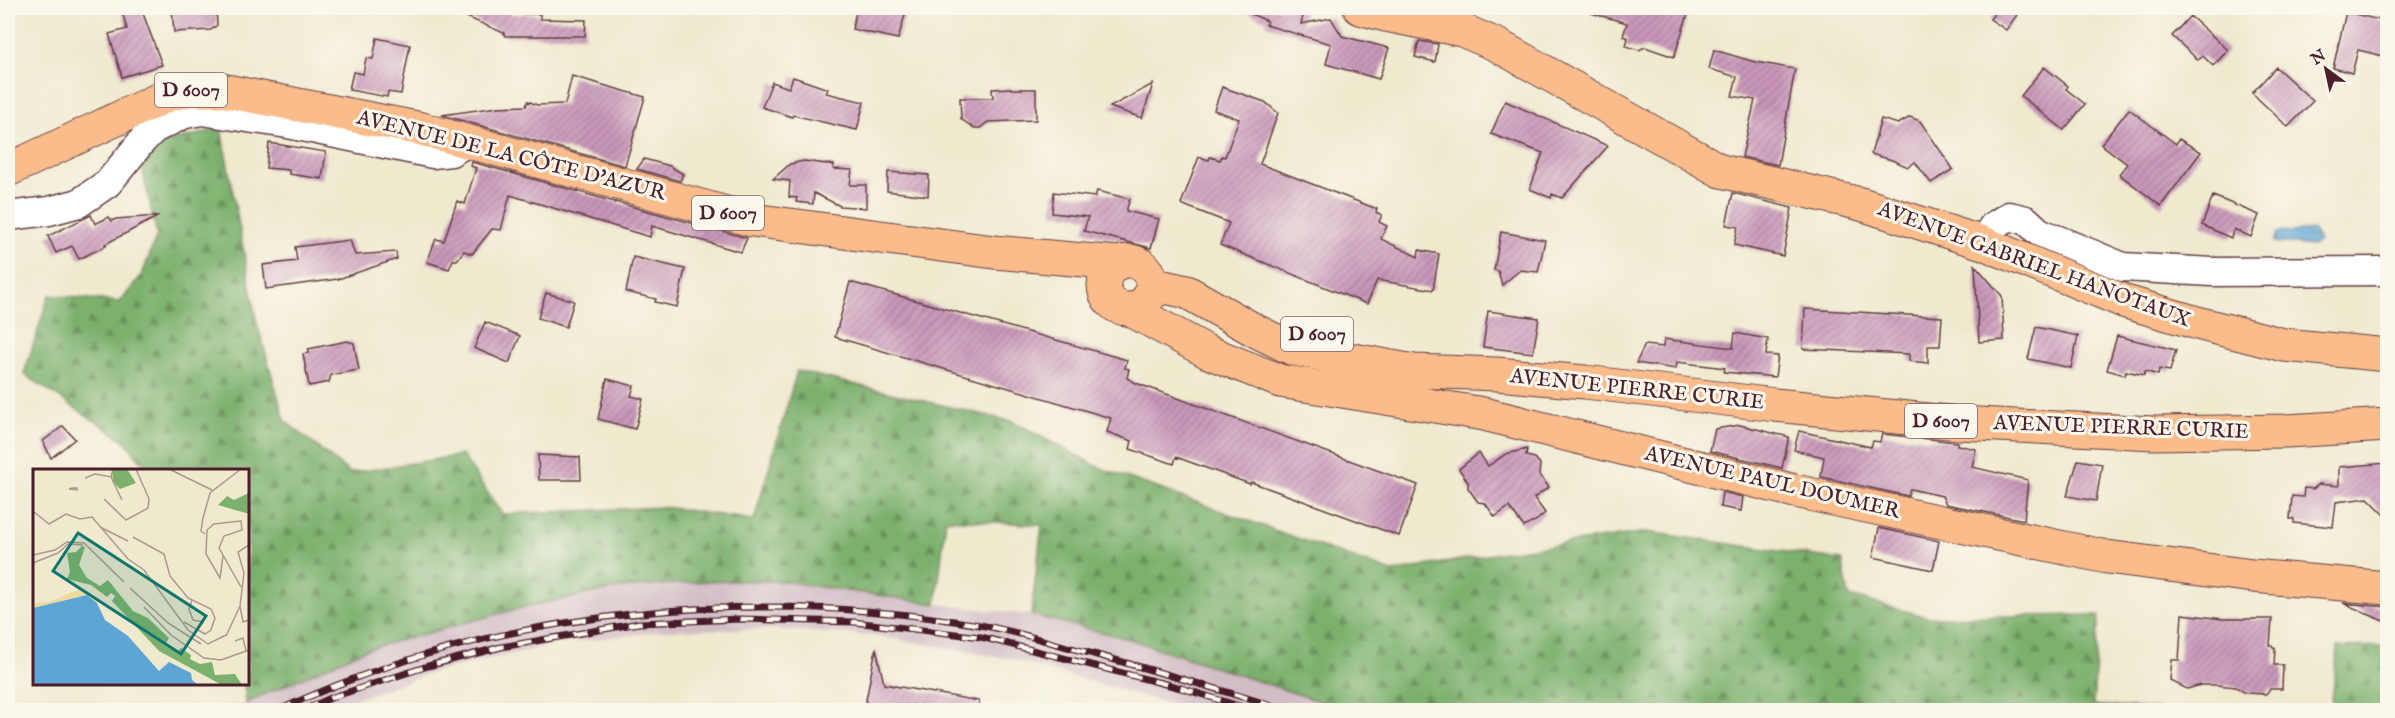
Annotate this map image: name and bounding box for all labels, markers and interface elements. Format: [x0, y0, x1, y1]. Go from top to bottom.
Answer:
north arrow [2296, 39, 2356, 99]
text: N [2307, 46, 2330, 71]
road number: D 6007 [155, 73, 227, 107]
street label: AVENUE DE LA CÔTE D'AZUR [353, 103, 670, 208]
street label: AVENUE GABRIEL HANOTAUX [1873, 195, 2194, 334]
road number: D 6007 [692, 196, 764, 230]
road number: D 6007 [1281, 317, 1353, 351]
street label: AVENUE PIERRE CURIE [1508, 363, 1765, 417]
road number: D 6007 [1905, 404, 1977, 438]
street label: AVENUE PIERRE CURIE [1992, 410, 2249, 446]
street label: AVENUE PAUL DOUMER [1641, 440, 1903, 526]
inset map [33, 469, 249, 685]

